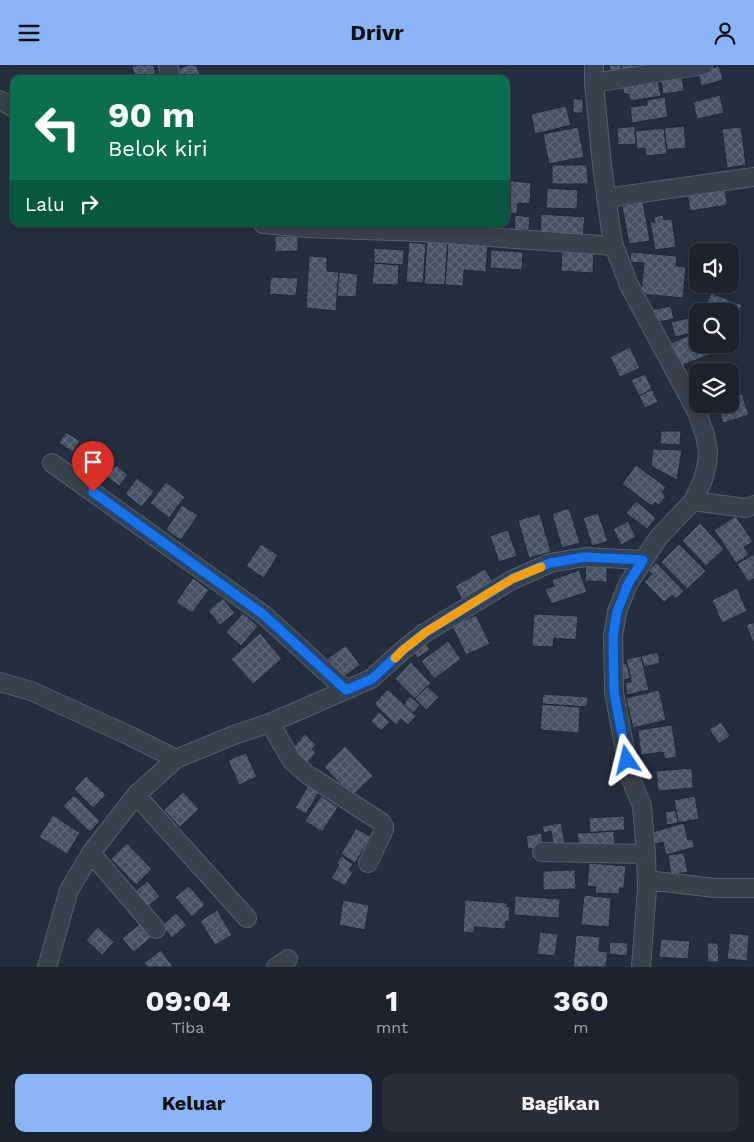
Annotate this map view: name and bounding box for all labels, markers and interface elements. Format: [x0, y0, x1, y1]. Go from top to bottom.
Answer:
icon: menu [15, 19, 43, 47]
icon: person [711, 19, 739, 47]
text: Drivr [350, 20, 404, 45]
text: 90 m [108, 94, 195, 136]
icon: left [25, 95, 90, 160]
text: Belok kiri [108, 136, 208, 161]
icon: right [75, 190, 103, 218]
text: Lalu [25, 193, 65, 216]
map controls [689, 243, 739, 413]
button: sound [689, 243, 739, 293]
button: search [689, 303, 739, 353]
button: layers [689, 363, 739, 413]
pin [72, 441, 114, 492]
icon: arrive [79, 448, 107, 476]
position arrow [600, 733, 652, 785]
text: 09:04 [145, 983, 231, 1018]
text: 1 [386, 983, 398, 1018]
text: 360 [553, 983, 609, 1018]
text: Tiba [172, 1018, 204, 1037]
text: mnt [376, 1018, 408, 1037]
text: m [573, 1018, 589, 1037]
button: Keluar [15, 1074, 372, 1132]
button: Bagikan [382, 1074, 739, 1132]

